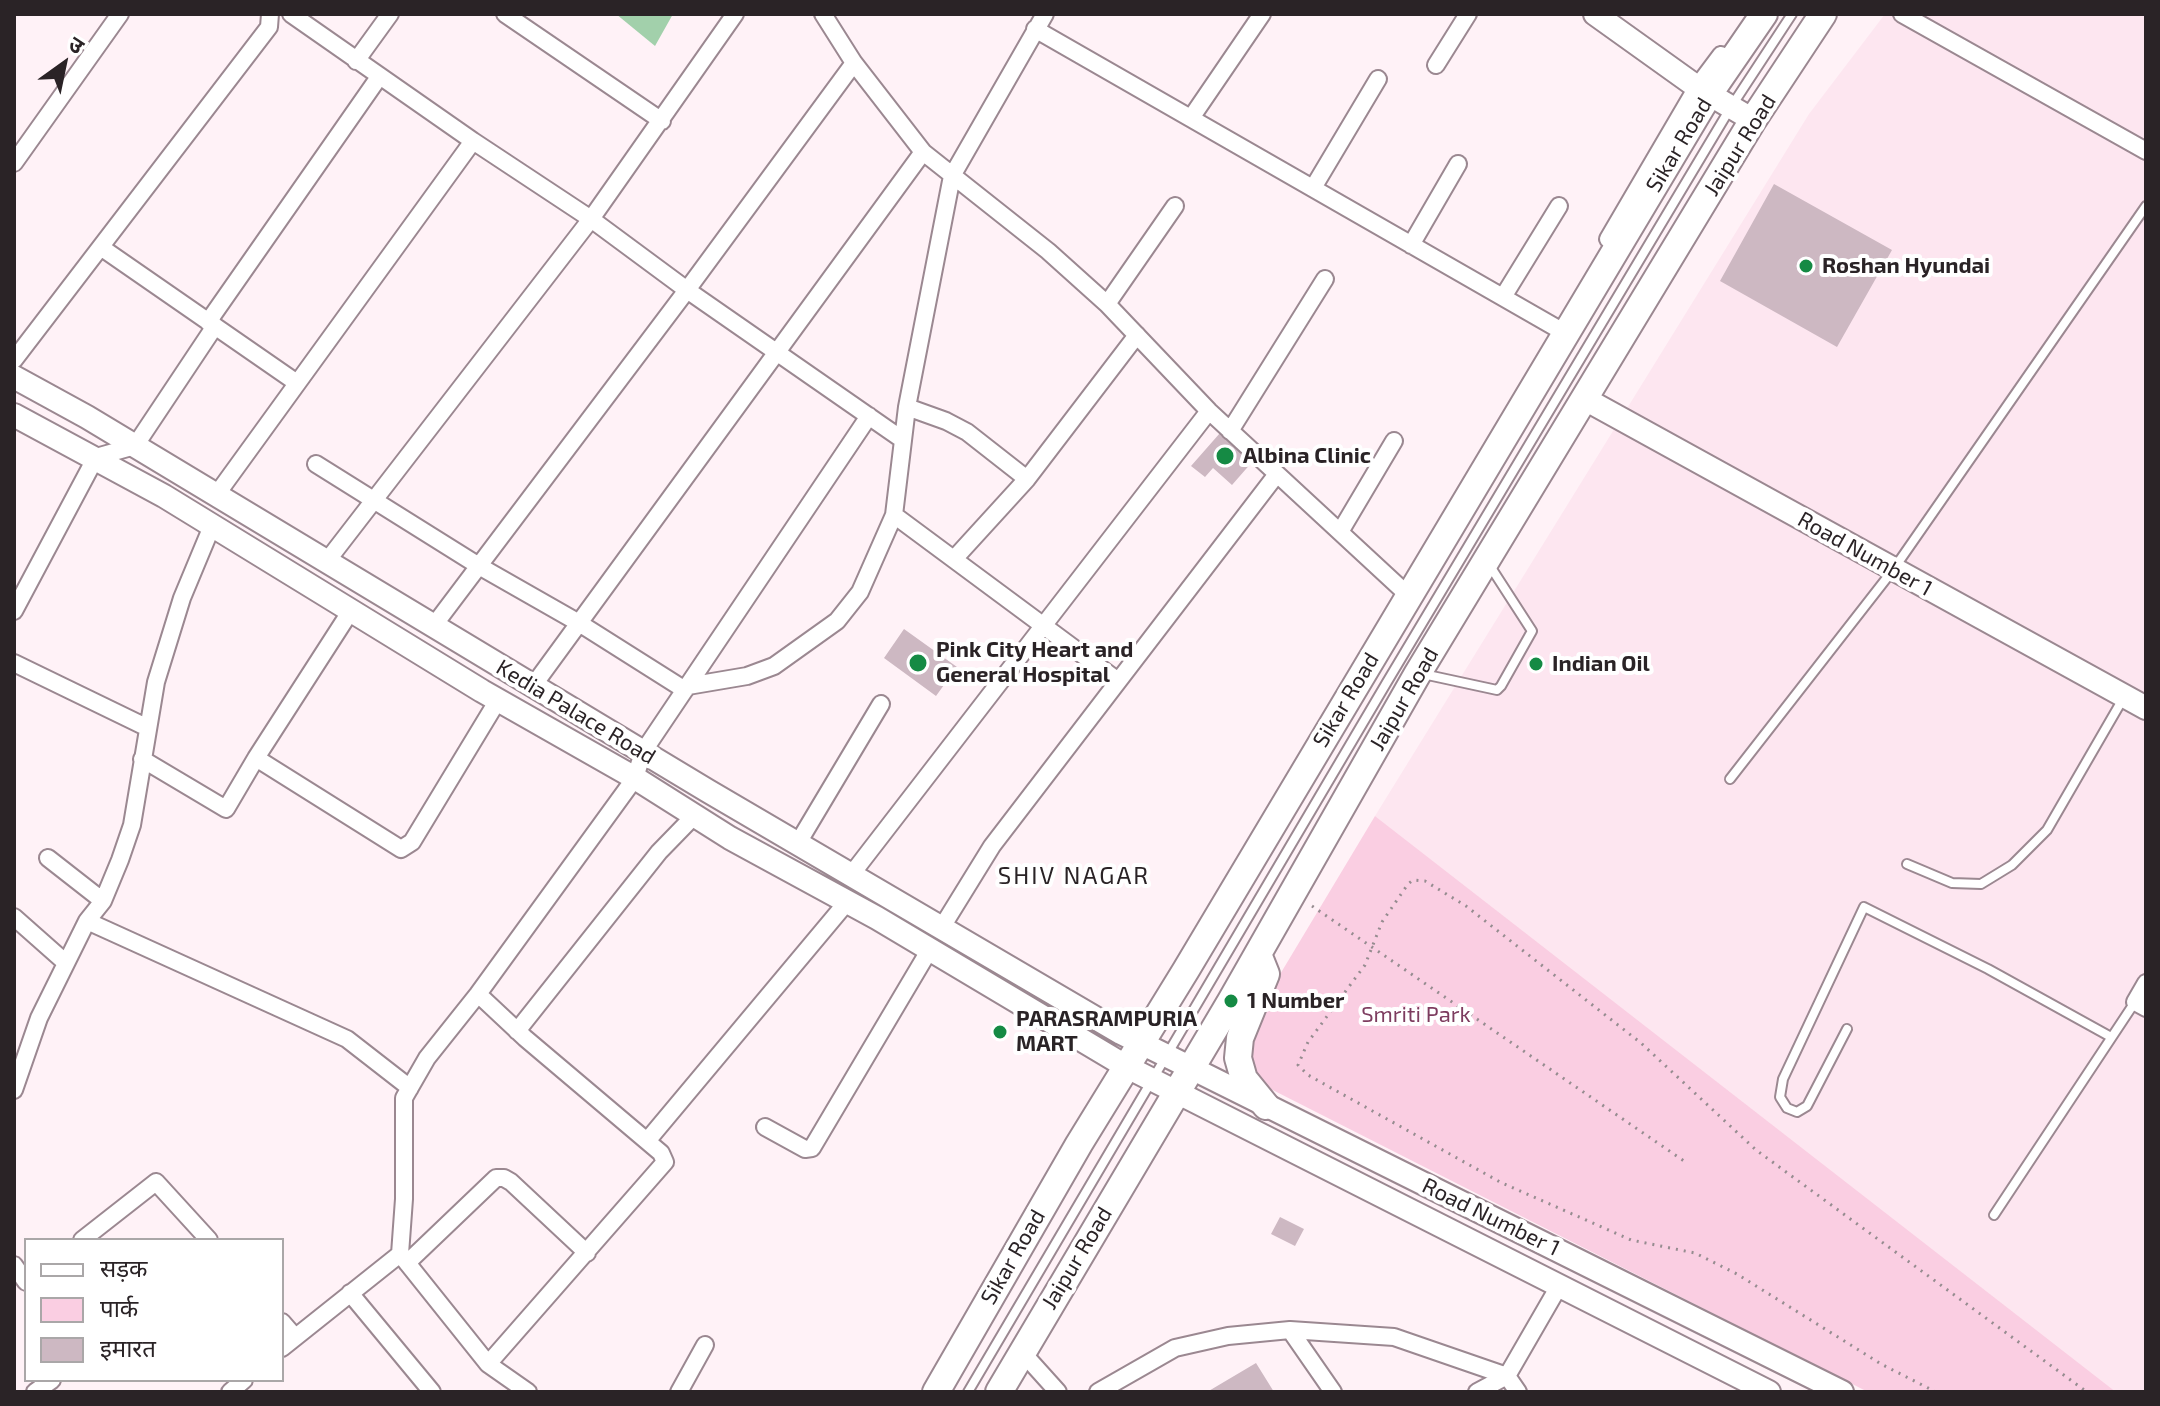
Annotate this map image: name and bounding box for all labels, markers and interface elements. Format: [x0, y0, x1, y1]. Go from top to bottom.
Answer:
north arrow [24, 24, 104, 104]
text: उ [65, 29, 90, 58]
street label: Jaipur Road [1698, 89, 1782, 201]
street label: Sikar Road [1641, 93, 1717, 197]
place label: Roshan Hyundai [1822, 253, 1990, 279]
marker: Roshan Hyundai [1797, 257, 1815, 275]
place label: Albina Clinic [1243, 443, 1371, 469]
marker: Albina Clinic [1214, 445, 1236, 467]
street label: Road Number 1 [1793, 506, 1937, 602]
place label: Pink City Heart and General Hospital [936, 637, 1133, 688]
street label: Jaipur Road [1364, 643, 1444, 755]
street label: Sikar Road [1308, 648, 1384, 752]
place label: Indian Oil [1552, 651, 1650, 677]
marker: Pink City Heart and General Hospital [907, 652, 929, 674]
street label: Kedia Palace Road [492, 654, 660, 770]
marker: Indian Oil [1527, 655, 1545, 673]
district label: SHIV NAGAR [998, 862, 1150, 890]
place label: 1 Number [1247, 988, 1344, 1014]
marker: 1 Number [1222, 992, 1240, 1010]
park label: Smriti Park [1361, 1002, 1471, 1028]
place label: PARASRAMPURIA MART [1016, 1006, 1197, 1058]
marker: PARASRAMPURIA MART [991, 1023, 1009, 1041]
street label: Road Number 1 [1418, 1172, 1564, 1262]
street label: Jaipur Road [1036, 1202, 1118, 1314]
street label: Sikar Road [975, 1205, 1051, 1309]
legend [24, 1238, 284, 1382]
text: सड़क [100, 1253, 148, 1282]
text: पार्क [100, 1293, 138, 1322]
text: इमारत [100, 1333, 156, 1362]

